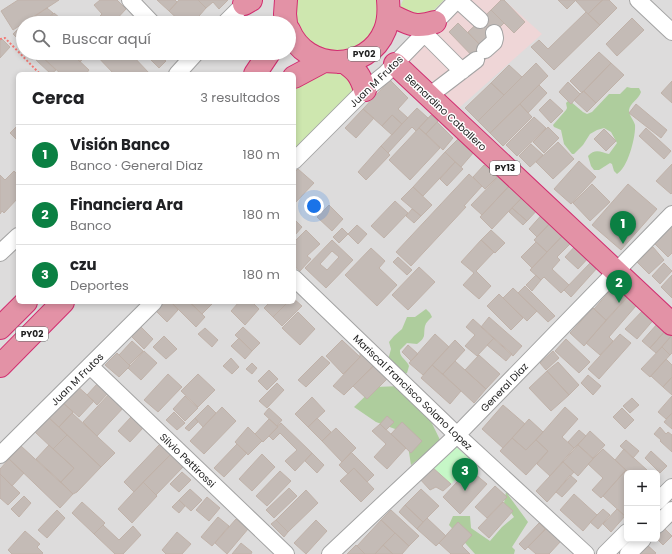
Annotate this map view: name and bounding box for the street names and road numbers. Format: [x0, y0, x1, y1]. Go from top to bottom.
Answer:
road number: PY02 [348, 47, 380, 61]
street label: Juan M Frutos [346, 52, 406, 111]
street label: Bernardino Caballero [401, 70, 490, 154]
road number: PY13 [490, 161, 520, 175]
road number: PY02 [16, 327, 48, 341]
street label: Mariscal Francisco Solano Lopez [350, 331, 476, 454]
street label: Juan M Frutos [48, 350, 107, 409]
street label: General Diaz [477, 359, 532, 415]
street label: Silvio Pettirossi [156, 430, 219, 491]

